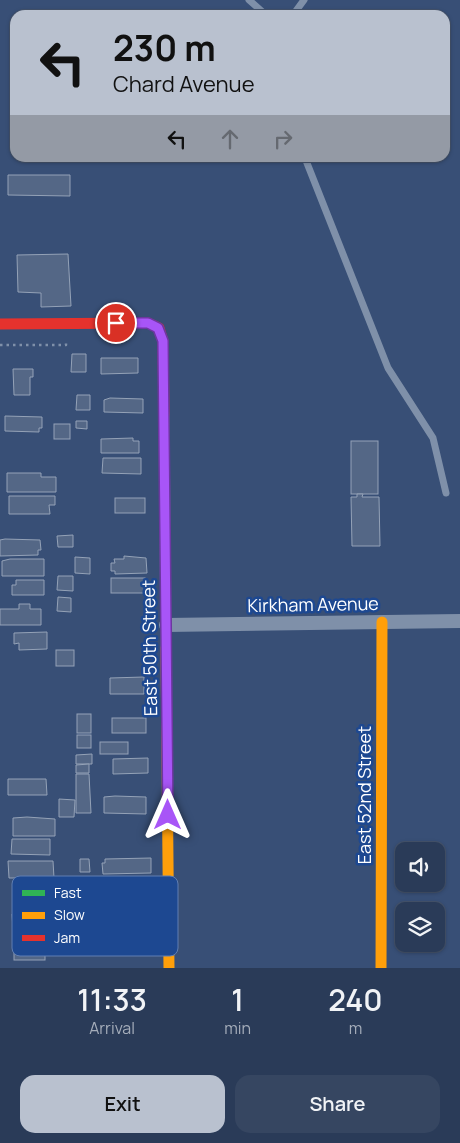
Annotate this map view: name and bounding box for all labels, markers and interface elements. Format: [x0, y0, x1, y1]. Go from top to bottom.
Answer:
text: 230 m [113, 24, 216, 72]
icon: left [30, 30, 95, 95]
text: Chard Avenue [113, 69, 255, 99]
icon: left [163, 125, 191, 153]
icon: ahead [216, 125, 244, 153]
icon: right [269, 125, 297, 153]
pin [95, 302, 137, 344]
icon: arrive [102, 309, 130, 337]
street label: East 50th Street [136, 580, 162, 716]
street label: Kirkham Avenue [247, 591, 379, 617]
street label: East 52nd Street [352, 726, 376, 864]
position arrow [141, 788, 193, 840]
map controls [395, 842, 445, 952]
button: sound [395, 842, 445, 892]
legend [12, 876, 178, 956]
text: Fast [54, 883, 82, 902]
button: layers [395, 902, 445, 952]
text: Slow [54, 905, 85, 924]
text: Jam [54, 928, 80, 947]
text: 11:33 [77, 979, 147, 1020]
text: 1 [231, 979, 244, 1020]
text: 240 [328, 979, 383, 1020]
text: Arrival [89, 1017, 135, 1039]
text: min [224, 1017, 251, 1039]
text: m [349, 1017, 362, 1039]
button: Exit [20, 1075, 225, 1133]
button: Share [235, 1075, 440, 1133]

